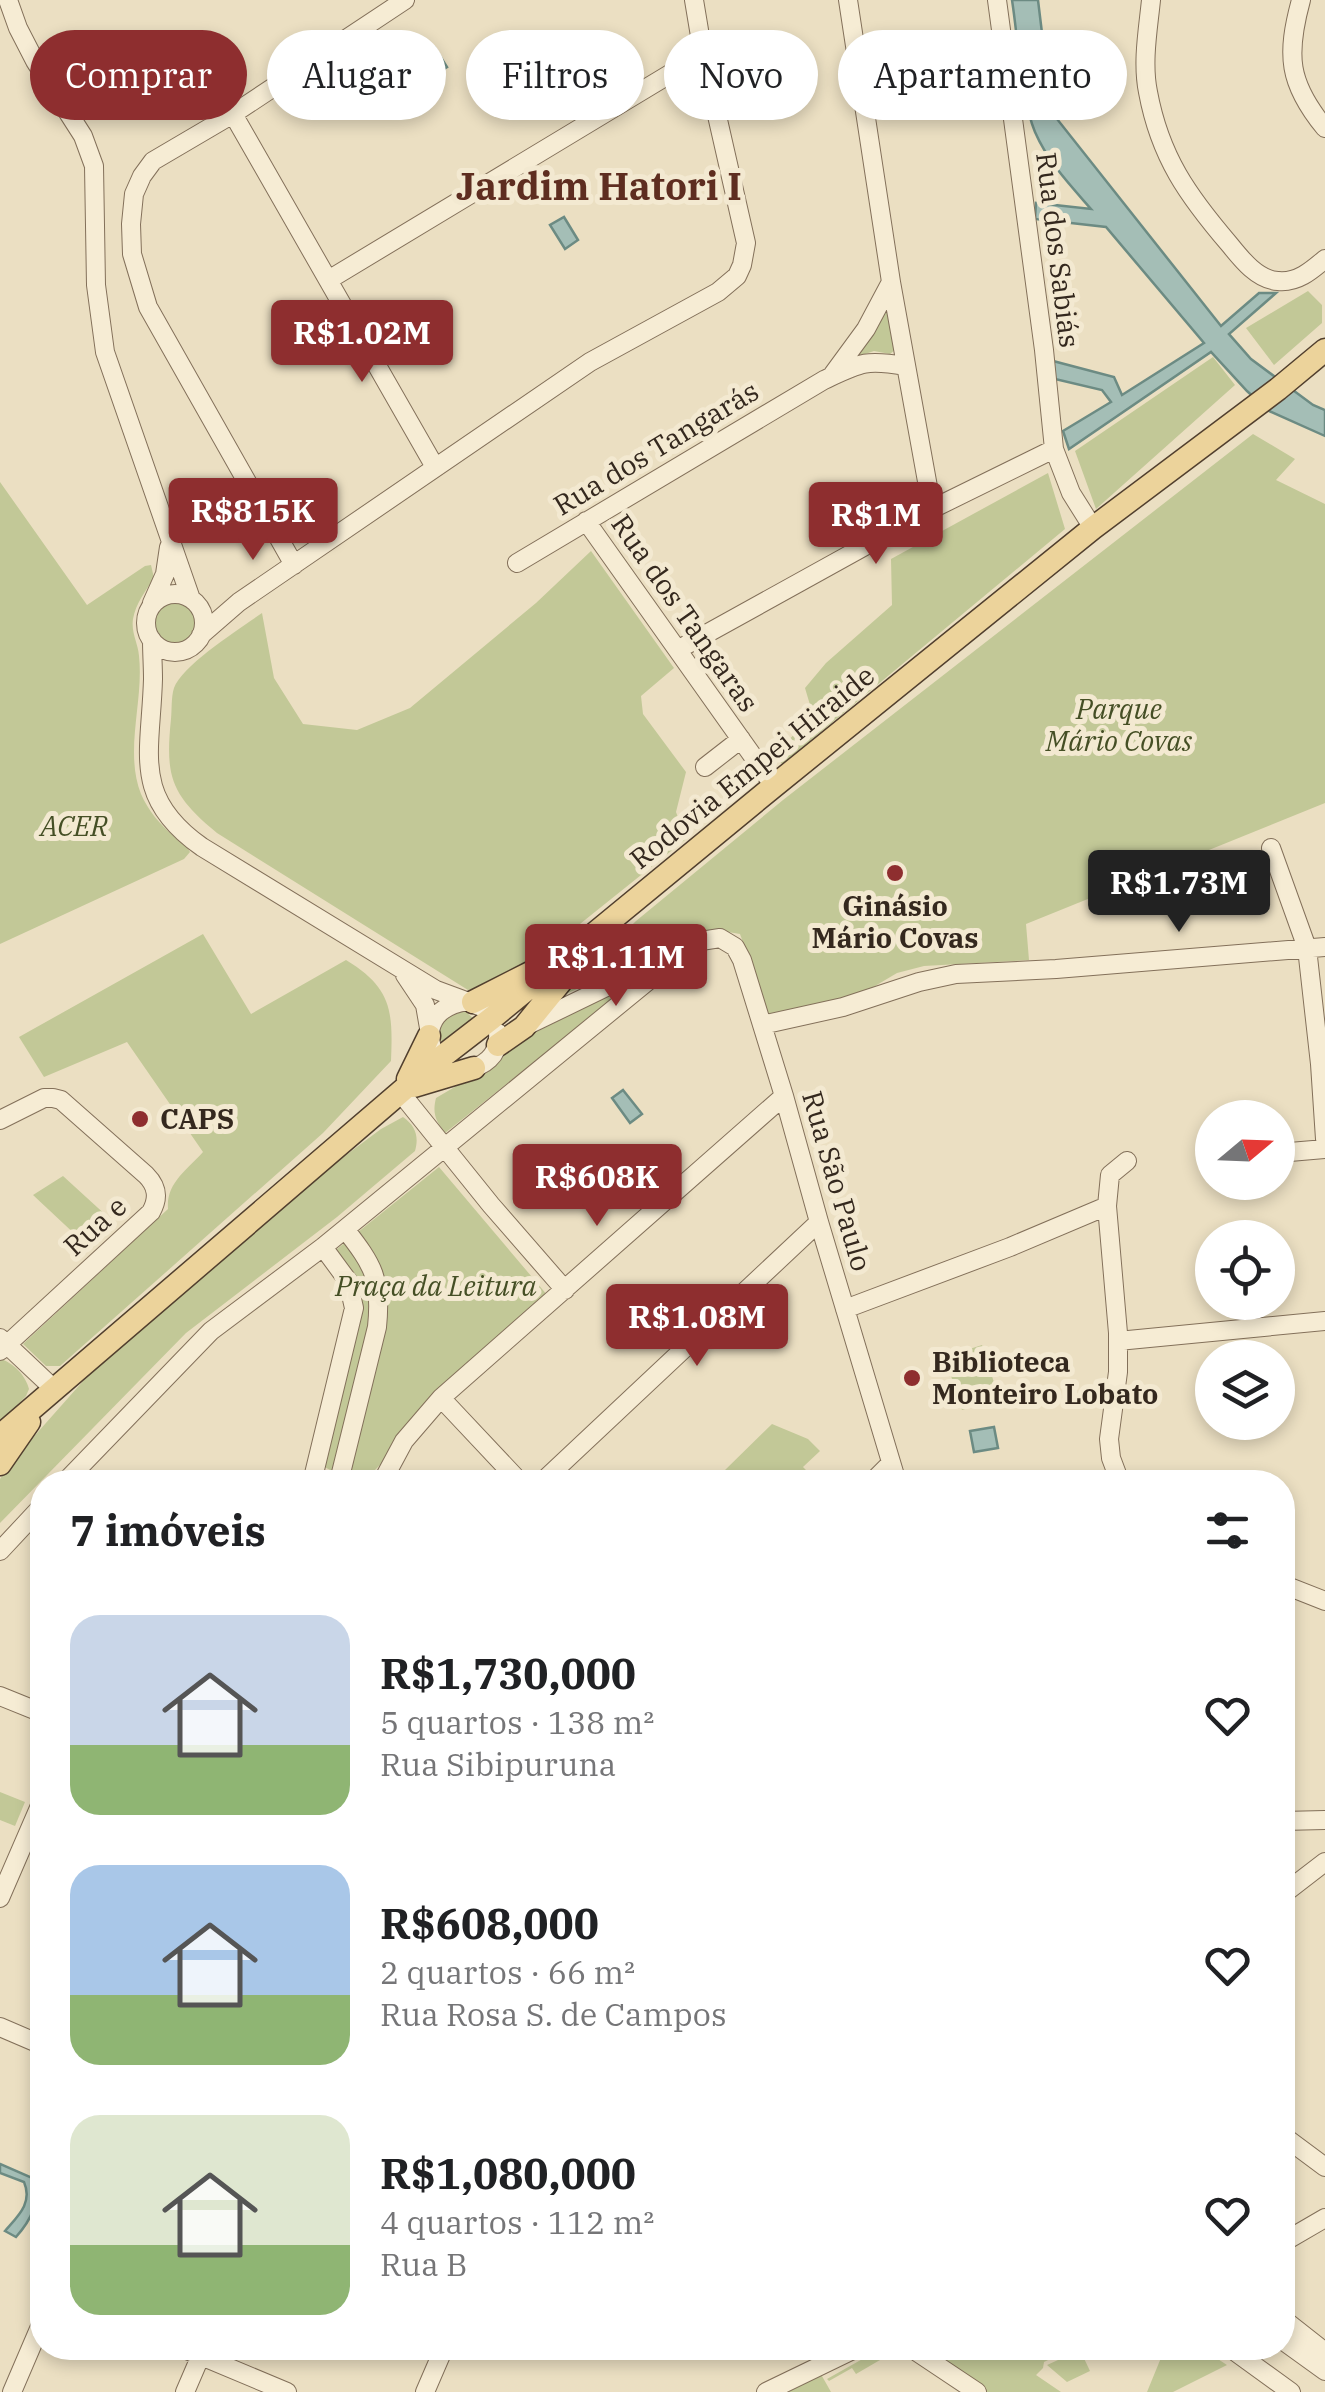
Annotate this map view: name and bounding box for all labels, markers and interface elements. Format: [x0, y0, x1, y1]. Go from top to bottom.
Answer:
chip: Comprar [30, 30, 247, 120]
chip: Alugar [267, 30, 446, 120]
chip: Filtros [466, 30, 644, 120]
chip: Novo [664, 30, 818, 120]
chip: Apartamento [838, 30, 1127, 120]
street label: Rua dos Sabiás [1028, 150, 1089, 350]
district label: Jardim Hatori I [456, 161, 742, 210]
pin: R$1.02M [270, 300, 454, 385]
text: R$1.02M [293, 311, 431, 353]
street label: Rua dos Tangarás [546, 372, 765, 523]
pin: R$815K [172, 478, 334, 563]
pin: R$1M [817, 482, 935, 567]
text: R$815K [191, 489, 315, 531]
text: R$1M [831, 493, 921, 535]
street label: Rua dos Tangaras [603, 507, 767, 719]
street label: Rodovia Empei Hiraide [622, 656, 882, 877]
park label: Parque Mário Covas [1045, 690, 1193, 759]
park label: ACER [38, 807, 108, 844]
pin: R$1.73M [1087, 850, 1271, 935]
text: R$1.73M [1110, 861, 1248, 903]
marker: Ginásio Mário Covas [884, 862, 906, 884]
place label: Ginásio Mário Covas [812, 887, 978, 956]
pin: R$1.11M [524, 924, 708, 1009]
text: R$1.11M [547, 935, 685, 977]
street label: Rua São Paulo [794, 1087, 881, 1275]
place label: CAPS [160, 1100, 234, 1137]
north arrow [1195, 1100, 1295, 1200]
map controls [1195, 1100, 1295, 1440]
marker: CAPS [129, 1108, 151, 1130]
pin: R$608K [516, 1144, 678, 1229]
text: R$608K [535, 1155, 659, 1197]
street label: Rua e [55, 1188, 134, 1264]
button: locate [1195, 1220, 1295, 1320]
park label: Praça da Leitura [334, 1267, 537, 1304]
pin: R$1.08M [605, 1284, 789, 1369]
text: R$1.08M [628, 1295, 766, 1337]
button: layers [1195, 1340, 1295, 1440]
place label: Biblioteca Monteiro Lobato [932, 1343, 1158, 1412]
marker: Biblioteca Monteiro Lobato [901, 1367, 923, 1389]
text: 7 imóveis [70, 1503, 266, 1558]
icon: filters [1200, 1503, 1255, 1558]
text: R$1,730,000 [380, 1646, 636, 1701]
icon: home [150, 1655, 270, 1775]
icon: heart [1200, 1688, 1255, 1743]
text: 5 quartos · 138 m² [380, 1701, 654, 1743]
text: Rua Sibipuruna [380, 1743, 616, 1785]
text: R$608,000 [380, 1896, 599, 1951]
icon: home [150, 1905, 270, 2025]
icon: heart [1200, 1938, 1255, 1993]
text: 2 quartos · 66 m² [380, 1951, 635, 1993]
text: Rua Rosa S. de Campos [380, 1993, 727, 2035]
text: R$1,080,000 [380, 2146, 636, 2201]
icon: home [150, 2155, 270, 2275]
icon: heart [1200, 2188, 1255, 2243]
text: 4 quartos · 112 m² [380, 2201, 654, 2243]
text: Rua B [380, 2243, 468, 2285]

